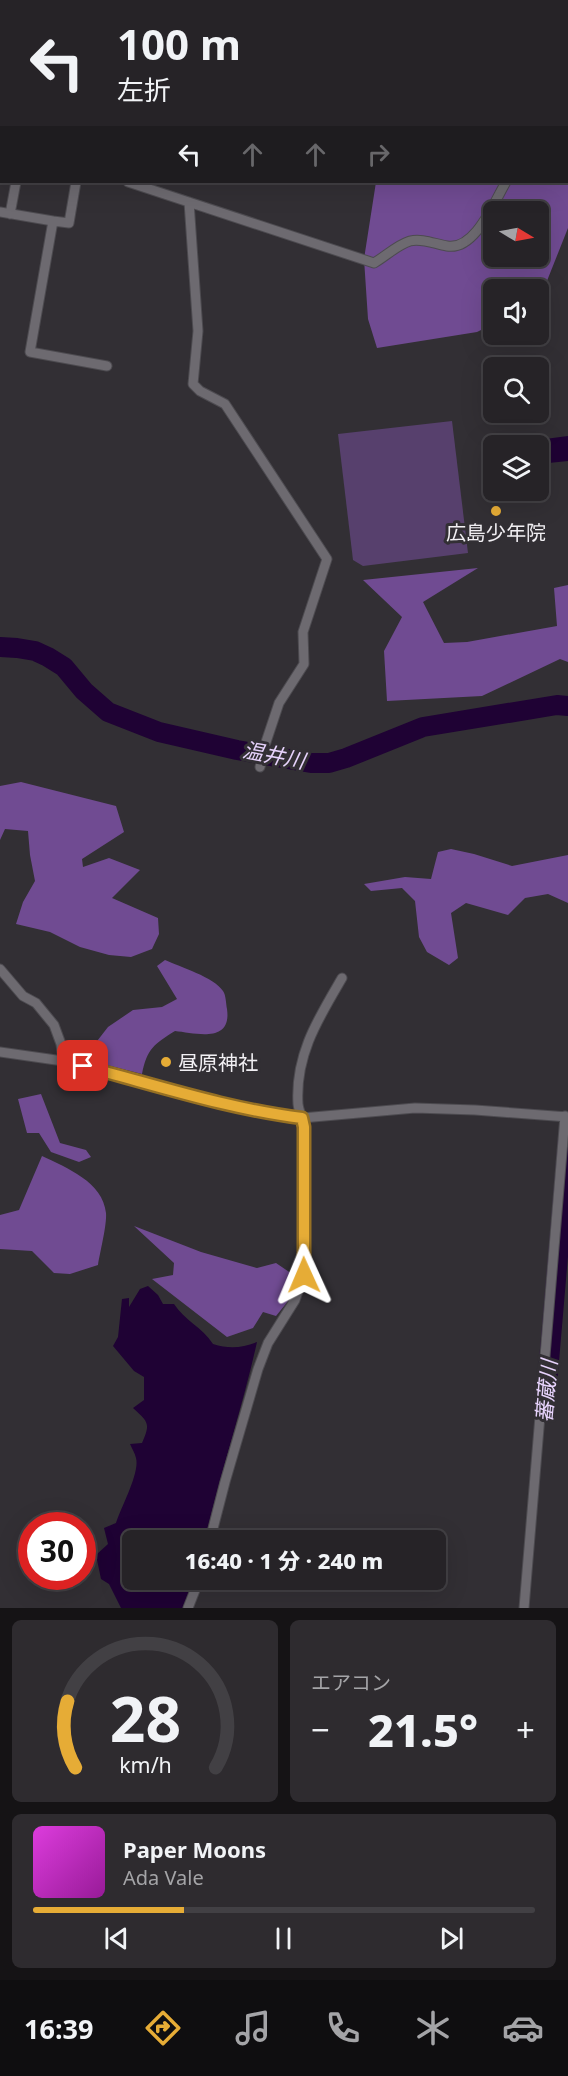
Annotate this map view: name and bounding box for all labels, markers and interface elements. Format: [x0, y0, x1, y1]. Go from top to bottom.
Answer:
text: 100 m [117, 15, 241, 72]
icon: left [18, 24, 96, 102]
text: 左折 [117, 71, 171, 108]
icon: left [173, 138, 206, 171]
icon: ahead [236, 138, 269, 171]
icon: ahead [299, 138, 332, 171]
icon: right [362, 138, 395, 171]
north arrow [483, 201, 549, 267]
map controls [483, 201, 549, 501]
button: sound [483, 279, 549, 345]
button: search [483, 357, 549, 423]
button: layers [483, 435, 549, 501]
marker: 広島少年院 [489, 504, 503, 518]
place label: 広島少年院 [446, 519, 546, 546]
water label: 温井川 [240, 735, 310, 775]
pin [57, 1040, 108, 1091]
icon: arrive [66, 1049, 99, 1082]
place label: 昼原神社 [178, 1049, 258, 1076]
marker: 昼原神社 [159, 1055, 173, 1069]
position arrow [272, 1243, 336, 1307]
water label: 蕃蔵川 [529, 1356, 563, 1424]
speed limit sign: 30 [18, 1512, 96, 1590]
text: 16:40 · 1 分 · 240 m [185, 1545, 383, 1575]
text: エアコン [311, 1669, 391, 1696]
text: 28 [109, 1675, 181, 1760]
text: 21.5° [368, 1699, 478, 1760]
text: − [311, 1707, 330, 1752]
text: + [516, 1707, 535, 1752]
text: km/h [119, 1750, 171, 1779]
text: Paper Moons [123, 1834, 266, 1864]
text: Ada Vale [123, 1864, 204, 1891]
icon: previous [100, 1922, 133, 1955]
icon: pause [267, 1922, 300, 1955]
icon: next [435, 1922, 468, 1955]
icon: directions [142, 2007, 184, 2049]
icon: music [232, 2007, 274, 2049]
icon: phone [322, 2007, 364, 2049]
icon: climate [412, 2007, 454, 2049]
icon: car [502, 2007, 544, 2049]
text: 16:39 [24, 2010, 93, 2047]

